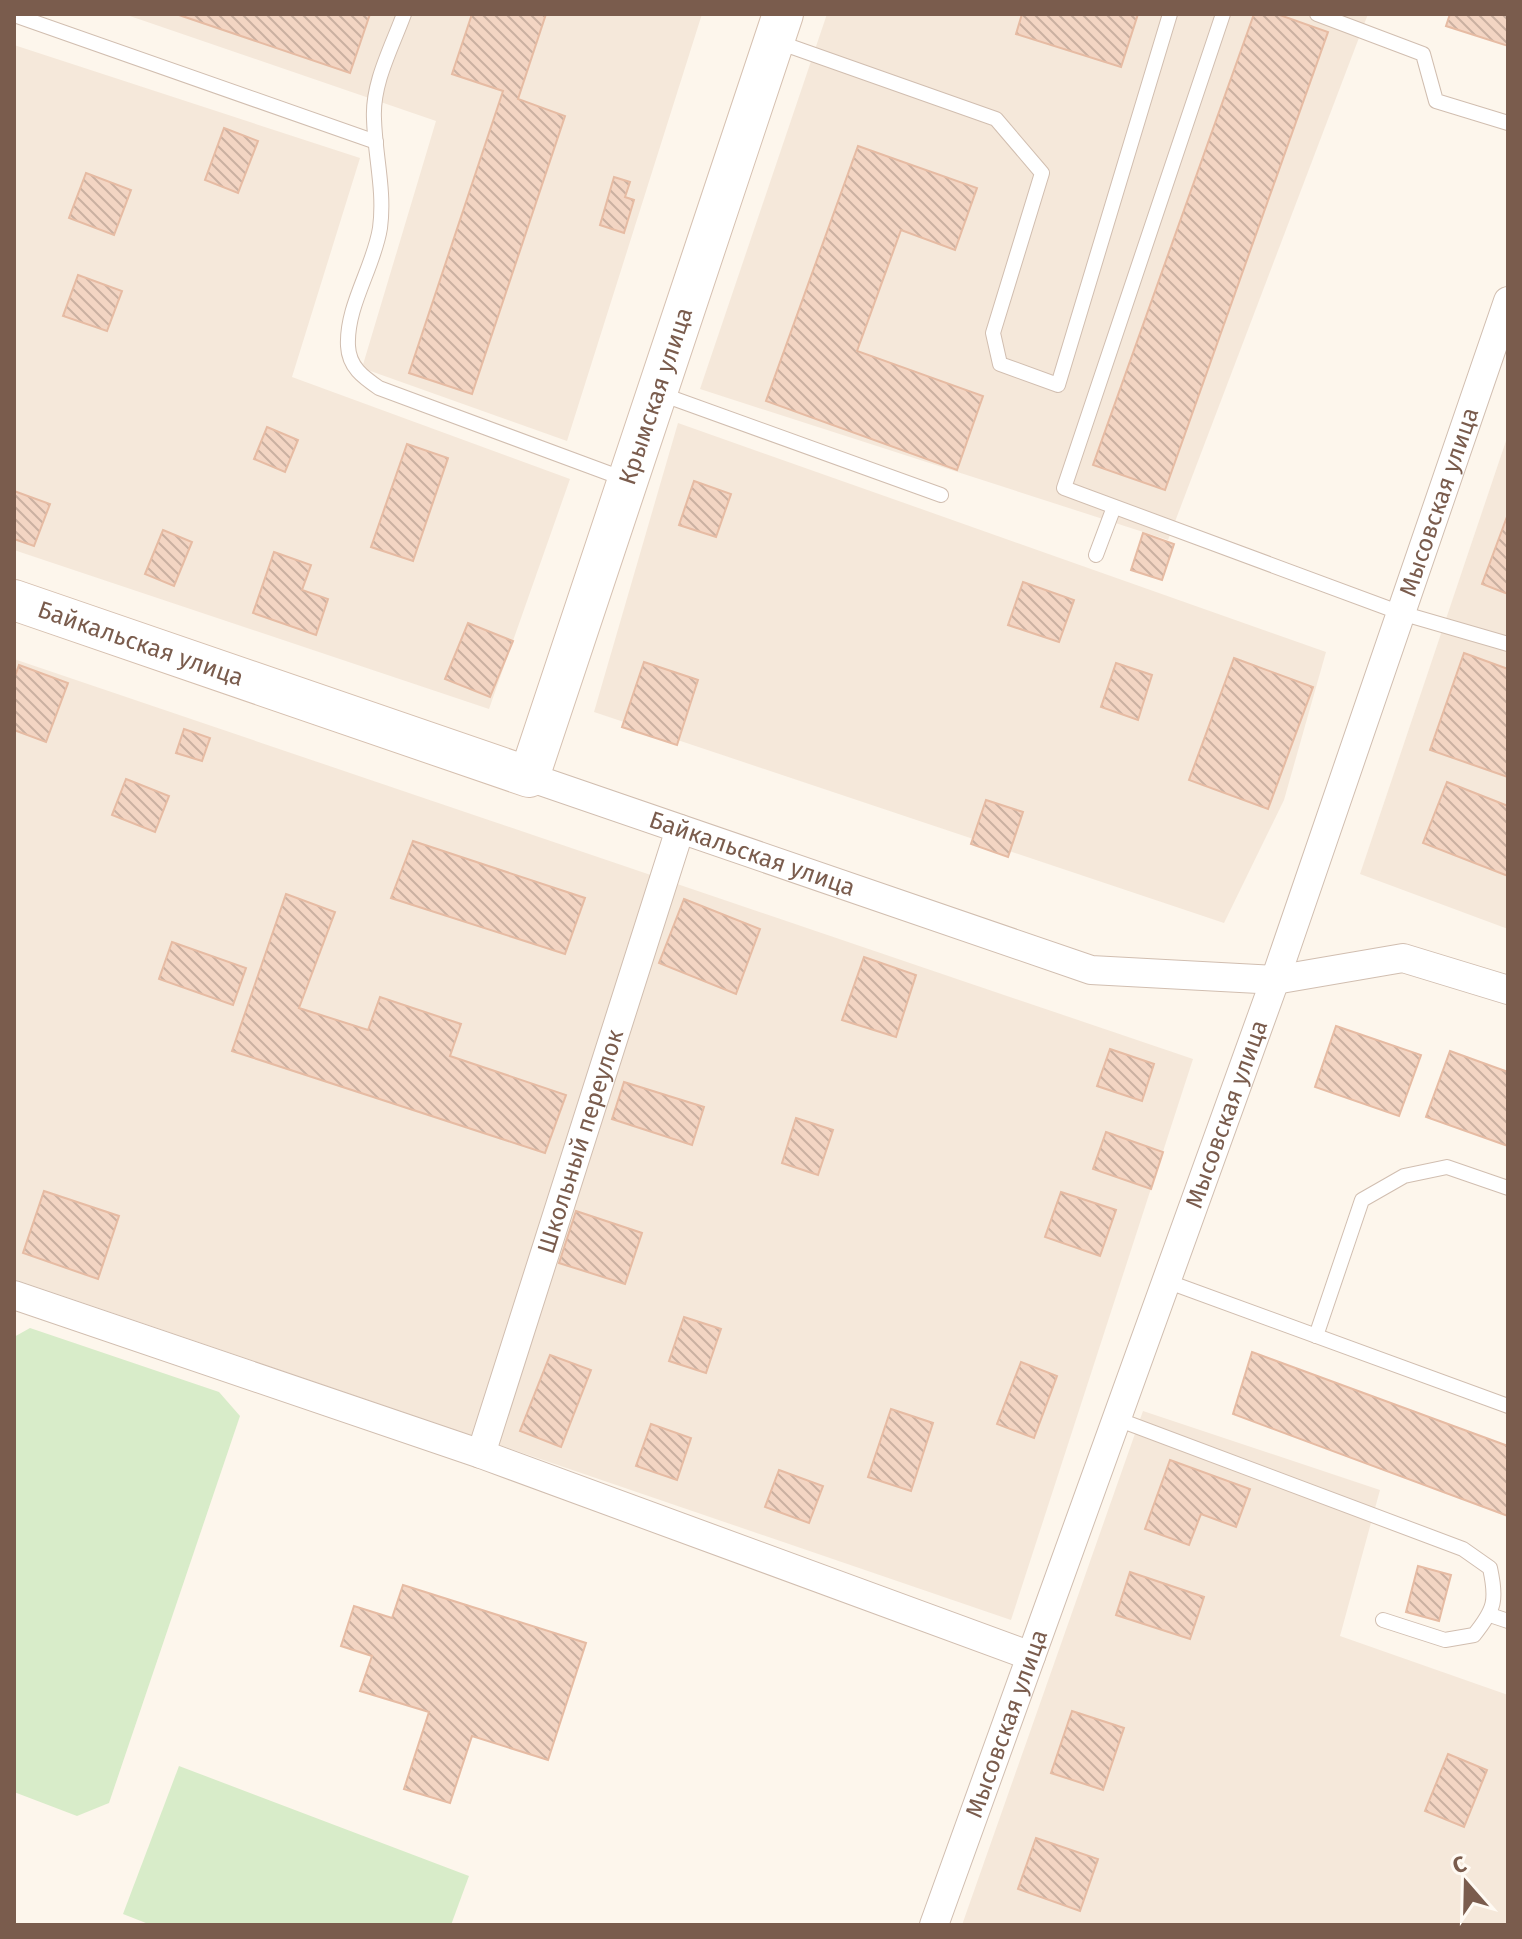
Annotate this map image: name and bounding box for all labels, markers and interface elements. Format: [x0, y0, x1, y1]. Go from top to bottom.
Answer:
street label: Крымская улица [613, 304, 698, 488]
street label: Мысовская улица [1394, 404, 1484, 600]
street label: Байкальская улица [34, 595, 247, 692]
street label: Байкальская улица [646, 805, 859, 902]
street label: Мысовская улица [1180, 1016, 1273, 1212]
street label: Школьный переулок [532, 1025, 629, 1257]
street label: Мысовская улица [960, 1626, 1053, 1822]
north arrow [1426, 1843, 1506, 1923]
text: С [1449, 1850, 1470, 1880]

